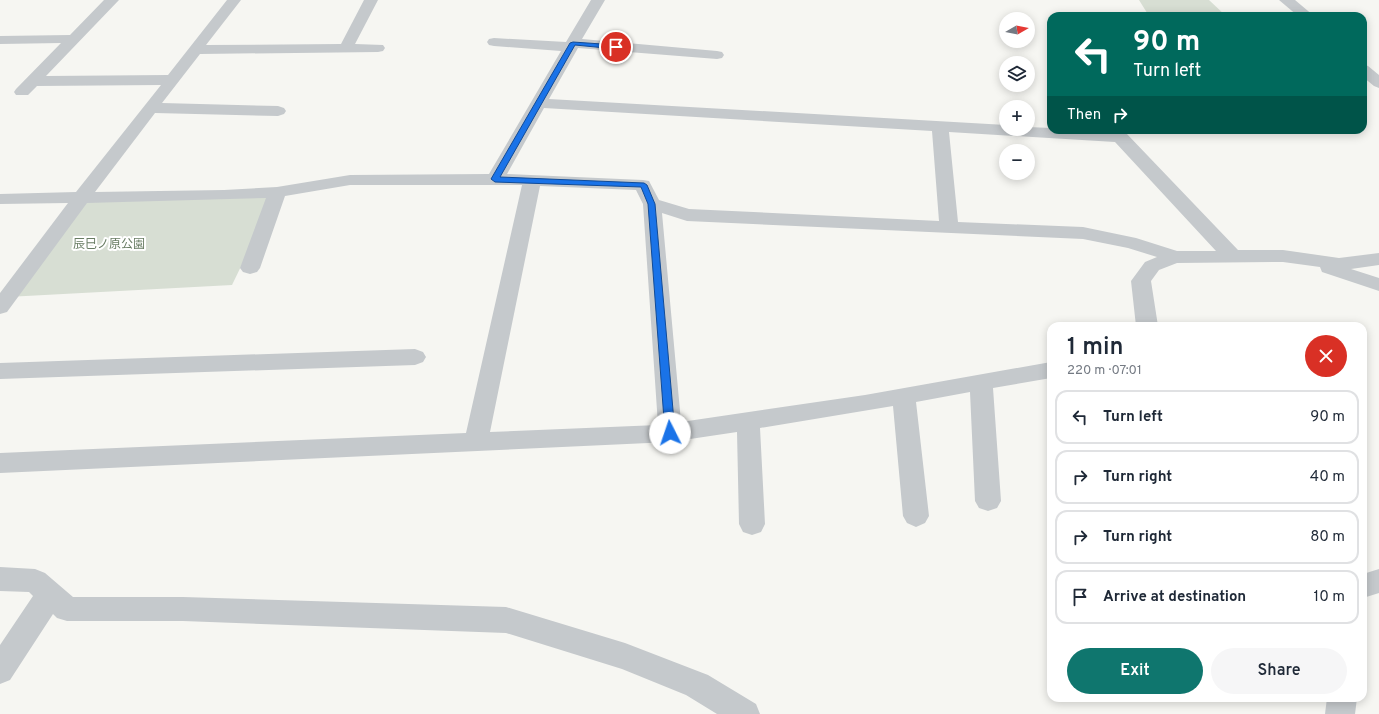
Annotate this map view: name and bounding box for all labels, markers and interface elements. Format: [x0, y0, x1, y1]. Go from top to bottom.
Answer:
north arrow [999, 12, 1035, 48]
map controls [999, 12, 1035, 180]
text: 90 m [1133, 25, 1200, 61]
icon: left [1067, 28, 1119, 80]
pin [599, 30, 633, 64]
icon: arrive [605, 36, 627, 58]
button: layers [999, 56, 1035, 92]
text: Turn left [1133, 60, 1201, 83]
button: + [999, 100, 1035, 136]
icon: right [1109, 104, 1131, 126]
text: Then [1067, 106, 1101, 125]
button: − [999, 144, 1035, 180]
park label: 辰巳ノ原公園 [73, 237, 145, 253]
text: 1 min [1067, 333, 1124, 363]
button: close [1305, 335, 1347, 377]
text: 220 m · 07:01 [1067, 363, 1142, 379]
icon: left [1069, 406, 1091, 428]
text: Turn left [1103, 408, 1163, 427]
text: 90 m [1310, 408, 1345, 427]
position arrow [649, 412, 691, 454]
icon: right [1069, 466, 1091, 488]
text: Turn right [1103, 468, 1172, 487]
text: 40 m [1310, 468, 1345, 487]
icon: right [1069, 526, 1091, 548]
text: Turn right [1103, 528, 1172, 547]
text: 80 m [1310, 528, 1345, 547]
icon: arrive [1069, 586, 1091, 608]
text: Arrive at destination [1103, 588, 1246, 607]
text: 10 m [1314, 588, 1345, 607]
button: Exit [1067, 648, 1203, 694]
button: Share [1211, 648, 1347, 694]

